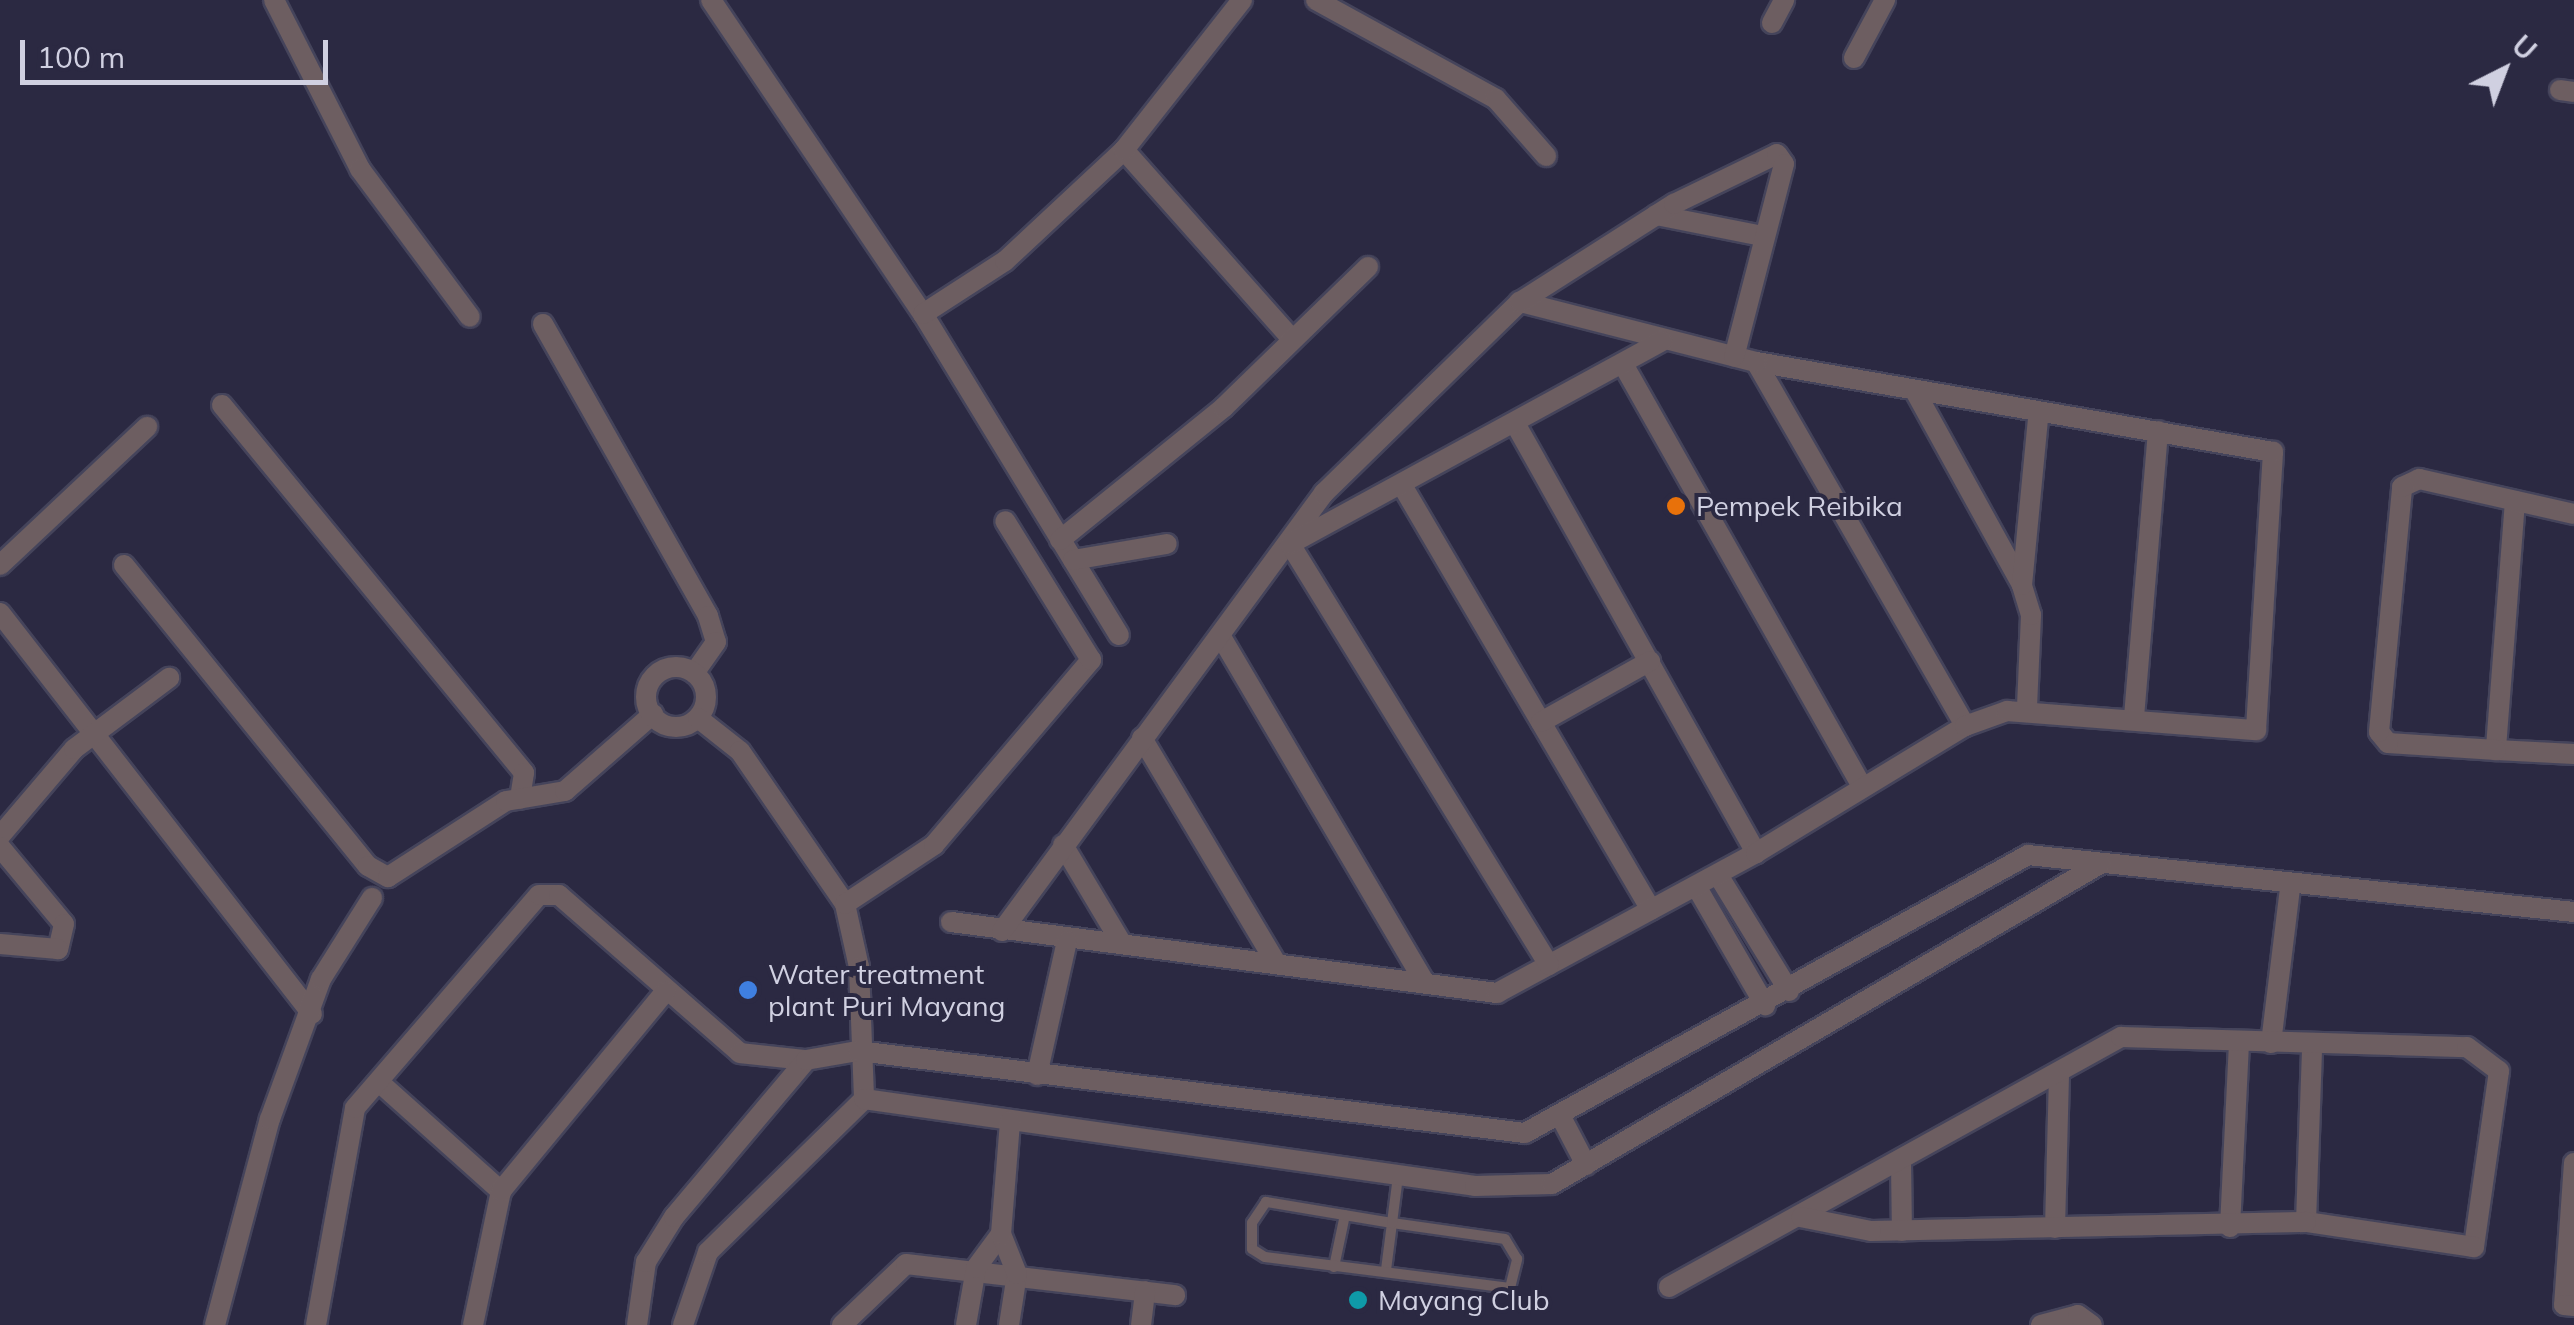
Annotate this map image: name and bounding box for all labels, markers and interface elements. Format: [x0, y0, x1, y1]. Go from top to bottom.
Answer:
scale bar [25, 20, 332, 82]
north arrow [2454, 20, 2554, 120]
text: U [2505, 27, 2544, 67]
text: 100 m [37, 38, 125, 76]
place label: Pempek Reibika [1696, 489, 1903, 523]
marker: Pempek Reibika [1665, 495, 1687, 517]
place label: Water treatment plant Puri Mayang [768, 957, 1005, 1023]
marker: Water treatment plant Puri Mayang [737, 979, 759, 1001]
place label: Mayang Club [1378, 1283, 1549, 1317]
marker: Mayang Club [1347, 1289, 1369, 1311]

